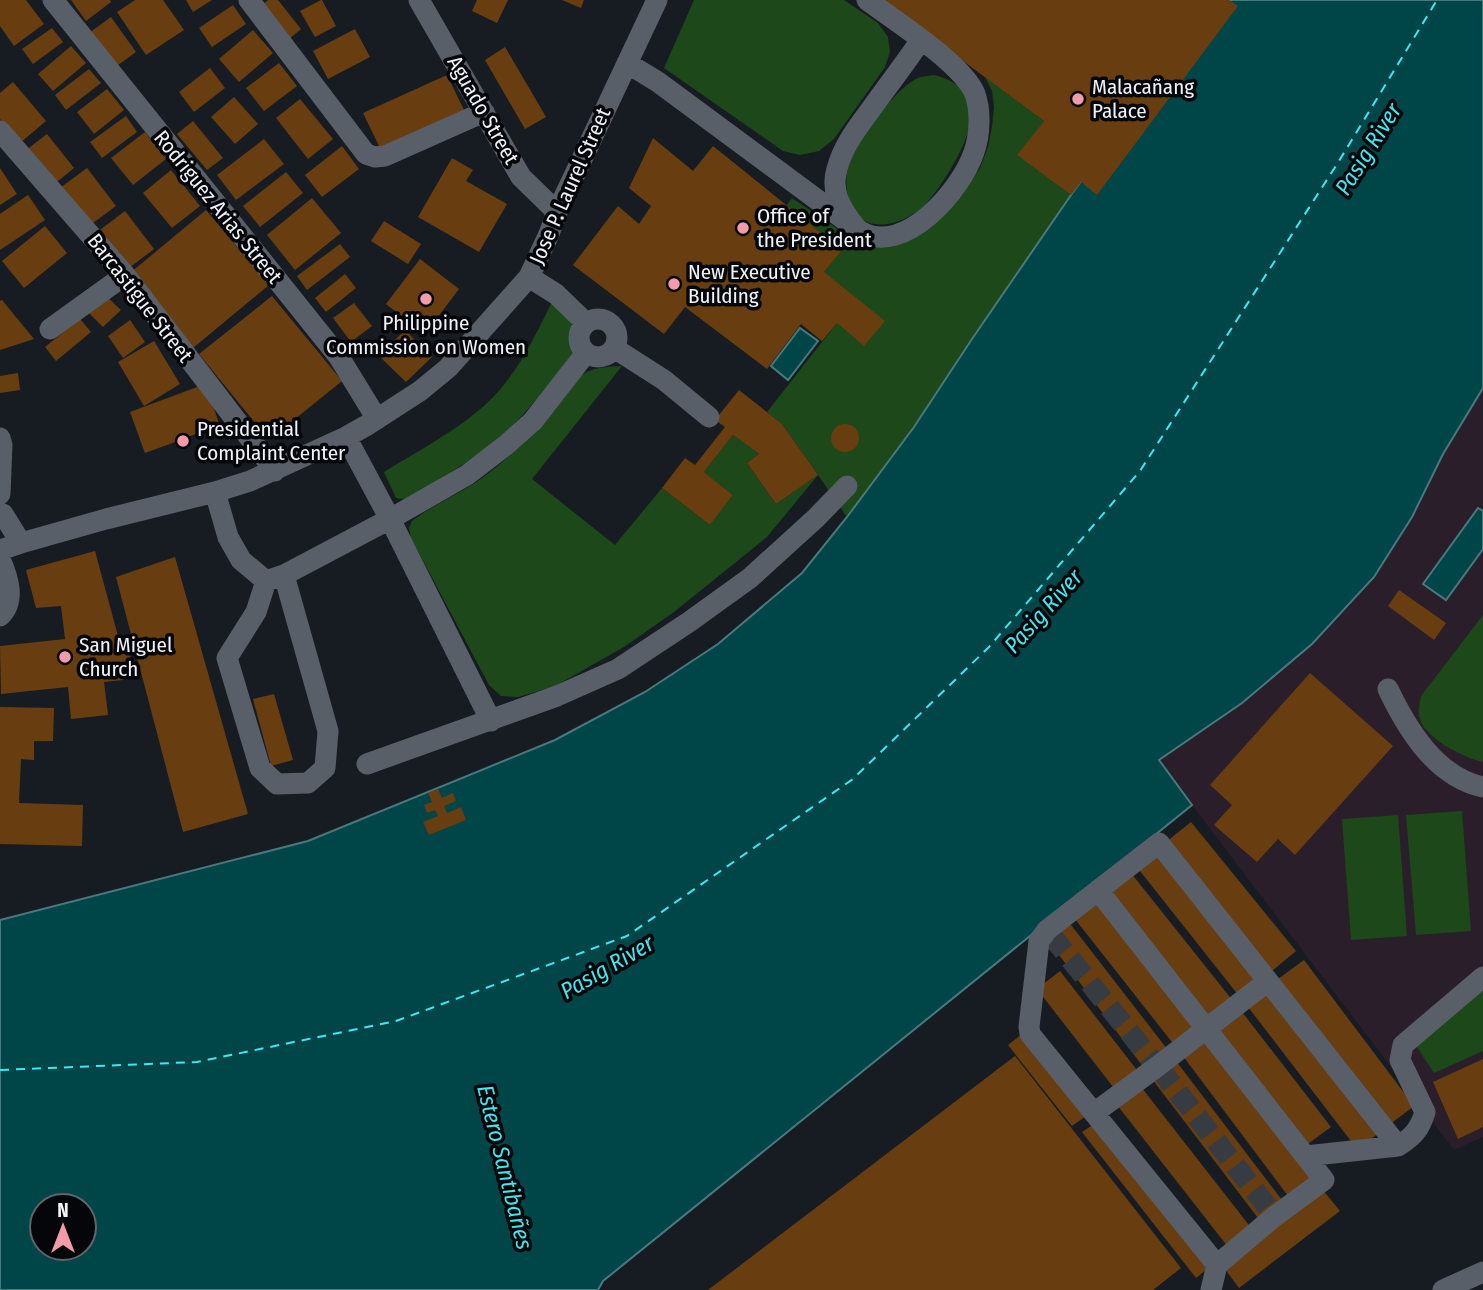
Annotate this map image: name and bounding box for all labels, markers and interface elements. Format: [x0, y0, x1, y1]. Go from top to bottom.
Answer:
street label: Aguado Street [442, 51, 525, 169]
place label: Malacañang Palace [1092, 74, 1194, 124]
marker: Malacañang Palace [1070, 91, 1086, 107]
water label: Pasig River [1329, 97, 1408, 200]
street label: Jose P. Laurel Street [524, 104, 616, 268]
street label: Rodriguez Arias Street [148, 125, 288, 289]
place label: Office of the President [757, 203, 872, 253]
marker: Office of the President [735, 220, 751, 236]
street label: Barcastigue Street [82, 228, 198, 368]
place label: New Executive Building [688, 259, 811, 309]
marker: New Executive Building [666, 276, 682, 292]
marker: Philippine Commission on Women [418, 291, 434, 307]
place label: Philippine Commission on Women [326, 310, 526, 360]
place label: Presidential Complaint Center [197, 416, 346, 466]
marker: Presidential Complaint Center [175, 433, 191, 449]
water label: Pasig River [998, 563, 1089, 659]
place label: San Miguel Church [79, 632, 173, 682]
marker: San Miguel Church [57, 649, 73, 665]
water label: Pasig River [555, 929, 660, 1005]
water label: Estero Santibañes [471, 1082, 539, 1252]
north arrow [28, 1192, 98, 1262]
text: N [57, 1199, 69, 1222]

